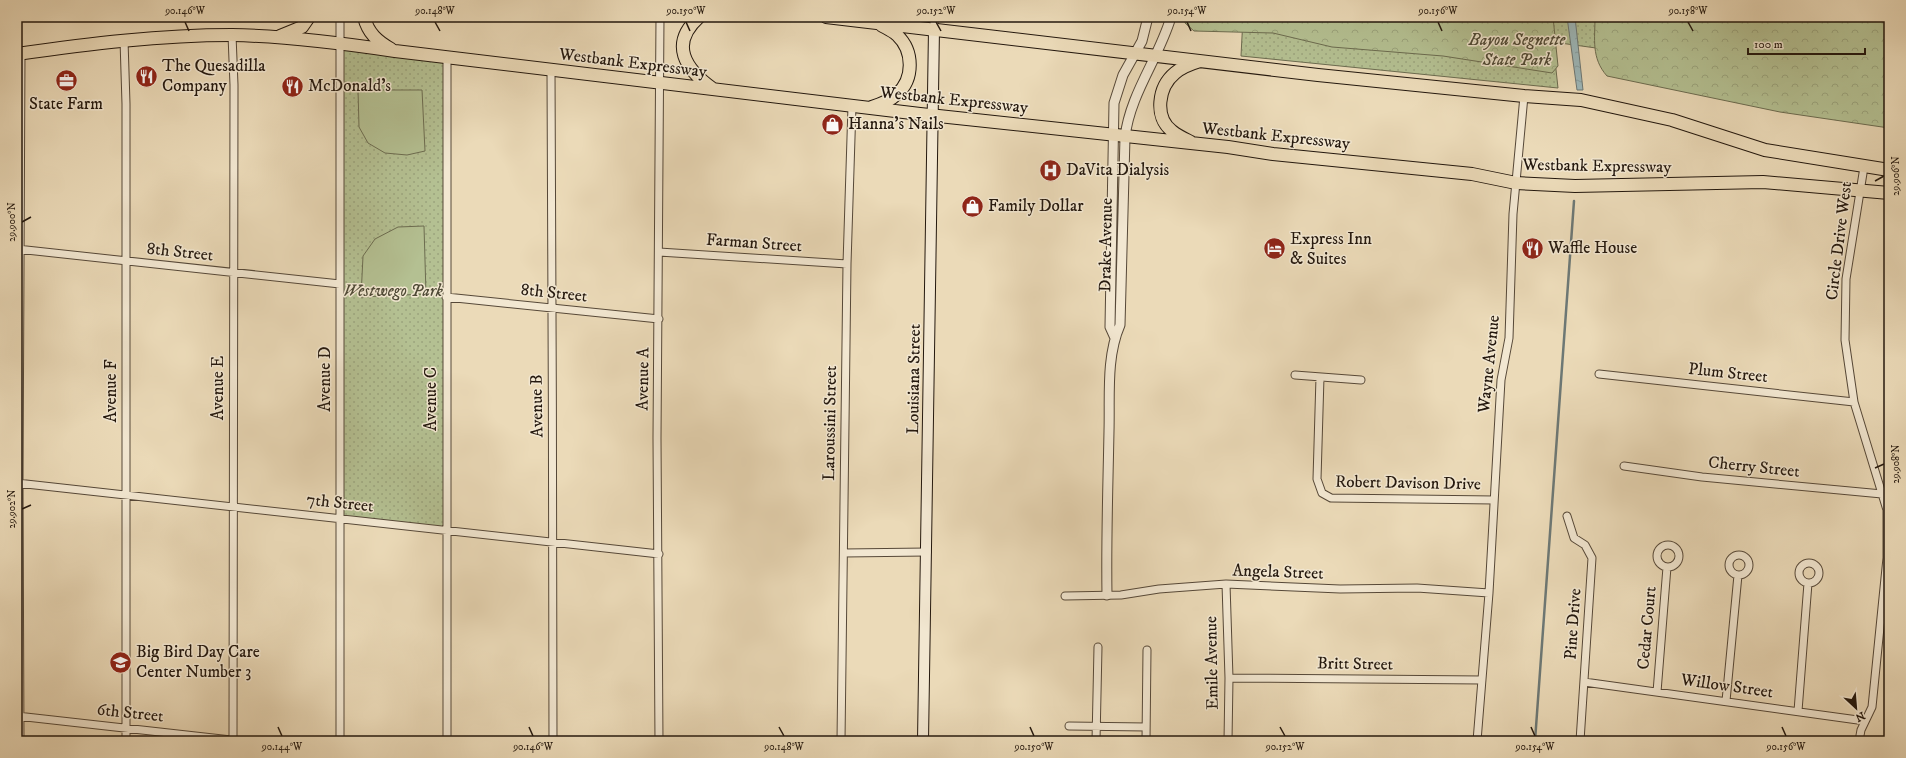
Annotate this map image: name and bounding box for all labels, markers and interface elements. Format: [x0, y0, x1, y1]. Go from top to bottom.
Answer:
text: 90.146°W [164, 5, 206, 17]
text: 90.148°W [414, 5, 456, 17]
text: 90.150°W [665, 5, 706, 17]
text: 90.152°W [916, 5, 956, 17]
text: 90.154°W [1167, 5, 1207, 17]
text: 90.156°W [1418, 5, 1458, 17]
text: 90.158°W [1668, 5, 1708, 17]
park label: Bayou Segnette State Park [1468, 29, 1566, 71]
scale bar [1748, 30, 1865, 56]
text: 100 m [1754, 37, 1783, 52]
street label: Westbank Expressway [557, 43, 709, 83]
place label: The Quesadilla Company [162, 55, 266, 97]
restaurant icon: The Quesadilla Company [133, 63, 159, 89]
office icon: State Farm [53, 67, 79, 93]
restaurant icon: McDonald's [280, 73, 306, 99]
place label: McDonald's [308, 75, 391, 97]
street label: Westbank Expressway [878, 81, 1030, 119]
place label: State Farm [29, 93, 103, 115]
shop icon: Hanna's Nails [819, 111, 845, 137]
place label: Hanna's Nails [848, 113, 944, 135]
street label: Westbank Expressway [1200, 117, 1352, 155]
street label: Westbank Expressway [1521, 154, 1672, 178]
text: 29.906°N [1890, 156, 1902, 196]
hospital icon: DaVita Dialysis [1038, 157, 1064, 183]
place label: DaVita Dialysis [1066, 159, 1170, 181]
street label: Circle Drive West [1821, 180, 1857, 302]
shop icon: Family Dollar [959, 193, 985, 219]
place label: Family Dollar [988, 195, 1084, 217]
street label: Drake Avenue [1094, 198, 1118, 292]
text: 29.900°N [6, 202, 18, 242]
place label: Express Inn & Suites [1290, 228, 1372, 270]
street label: Farman Street [705, 229, 803, 257]
restaurant icon: Waffle House [1519, 235, 1545, 261]
hotel icon: Express Inn & Suites [1261, 236, 1287, 262]
place label: Waffle House [1547, 237, 1637, 259]
street label: 8th Street [146, 238, 215, 266]
street label: 8th Street [520, 279, 589, 307]
park label: Westwego Park [343, 280, 444, 302]
street label: Wayne Avenue [1473, 314, 1505, 415]
street label: Louisiana Street [902, 323, 926, 434]
street label: Avenue D [314, 346, 336, 412]
street label: Avenue A [631, 347, 655, 411]
street label: Avenue E [207, 356, 229, 420]
street label: Plum Street [1687, 358, 1769, 388]
street label: Avenue F [100, 359, 122, 423]
street label: Laroussini Street [818, 365, 842, 481]
street label: Avenue C [420, 367, 442, 431]
street label: Avenue B [525, 374, 549, 438]
text: 29.908°N [1890, 444, 1902, 484]
street label: Cherry Street [1707, 451, 1801, 483]
street label: Robert Davison Drive [1335, 471, 1481, 495]
street label: 7th Street [305, 489, 375, 518]
text: 29.902°N [6, 490, 18, 528]
street label: Angela Street [1232, 559, 1325, 585]
street label: Cedar Court [1632, 585, 1662, 671]
street label: Pine Drive [1560, 588, 1586, 660]
street label: Emile Avenue [1200, 616, 1224, 710]
place label: Big Bird Day Care Center Number 3 [136, 641, 260, 683]
school or university icon: Big Bird Day Care Center Number 3 [108, 649, 134, 675]
street label: Britt Street [1317, 652, 1394, 676]
street label: Willow Street [1678, 668, 1775, 703]
north arrow [1836, 688, 1876, 728]
street label: 6th Street [96, 699, 165, 728]
text: N [1853, 708, 1867, 724]
text: 90.144°W [261, 741, 303, 753]
text: 90.146°W [512, 741, 554, 753]
text: 90.148°W [763, 741, 805, 753]
text: 90.150°W [1013, 741, 1054, 753]
text: 90.152°W [1265, 741, 1305, 753]
text: 90.154°W [1515, 741, 1555, 753]
text: 90.156°W [1766, 741, 1806, 753]

